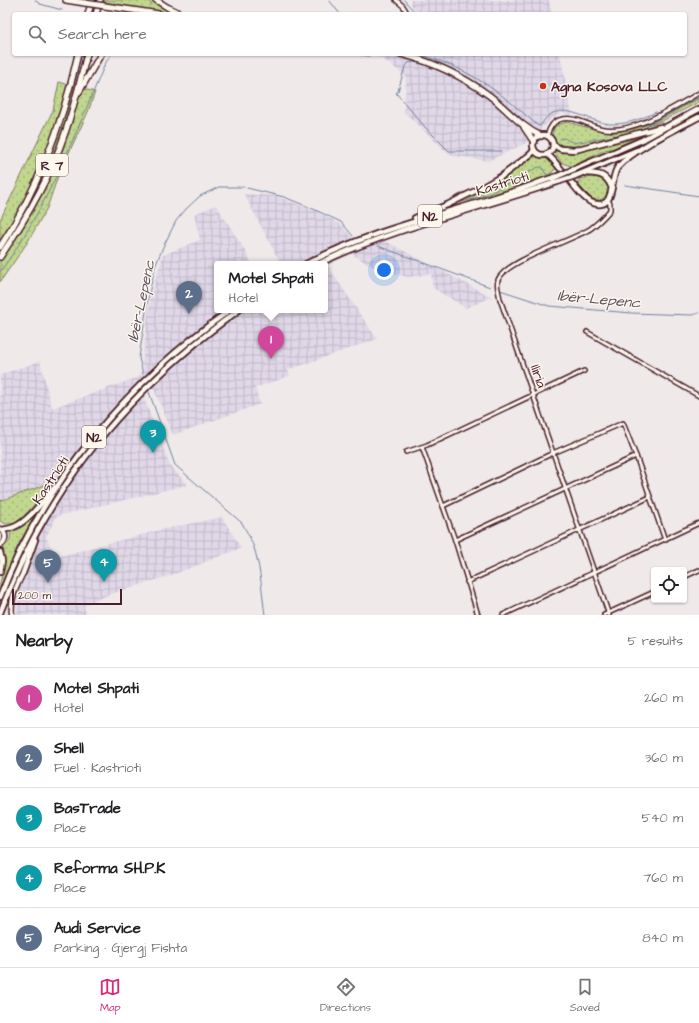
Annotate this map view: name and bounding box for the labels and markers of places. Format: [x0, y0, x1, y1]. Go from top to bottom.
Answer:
place label: Agna Kosova LLC [551, 77, 668, 98]
marker: Agna Kosova LLC [538, 81, 548, 91]
pin: 2 [176, 281, 202, 314]
pin: 1 [258, 326, 284, 359]
pin: 3 [140, 420, 166, 453]
pin: 4 [91, 549, 117, 582]
pin: 5 [35, 550, 61, 583]

